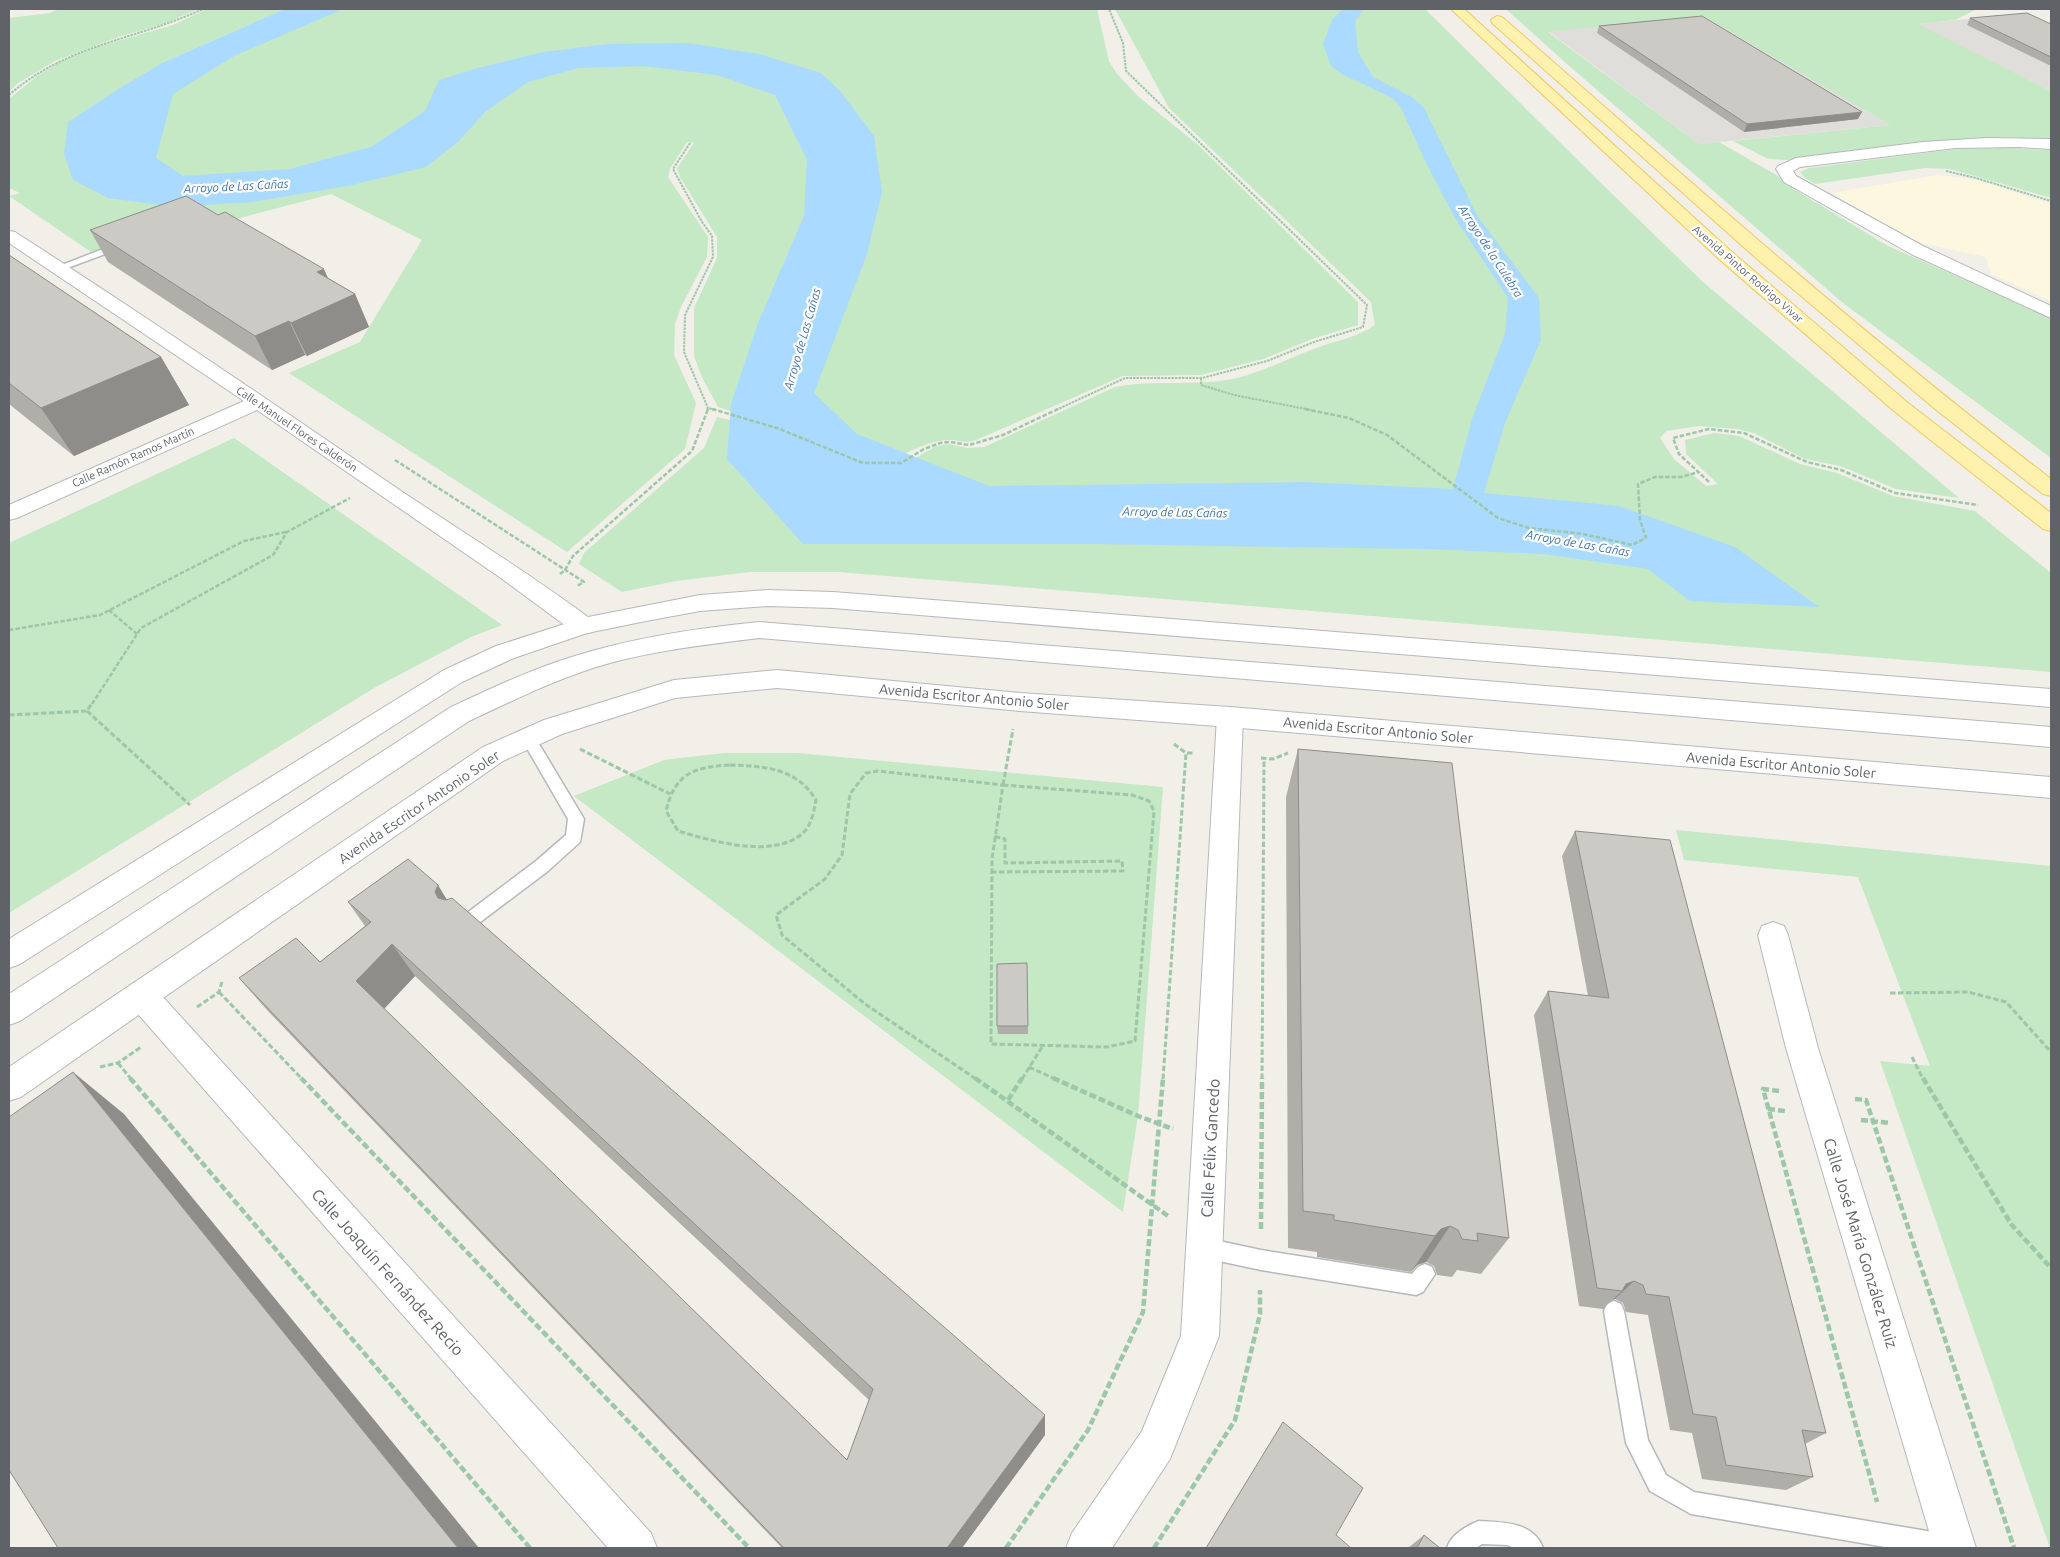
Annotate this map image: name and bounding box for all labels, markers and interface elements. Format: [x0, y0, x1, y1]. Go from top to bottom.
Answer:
water label: Arroyo de Las Cañas [182, 177, 289, 195]
water label: Arroyo de la Culebra [1456, 202, 1526, 300]
street label: Avenida Pintor Rodrigo Vivar [1691, 223, 1806, 326]
water label: Arroyo de Las Cañas [781, 287, 823, 392]
street label: Calle Manuel Flores Calderón [234, 384, 360, 474]
street label: Calle Ramón Ramos Martín [70, 425, 196, 489]
water label: Arroyo de Las Cañas [1121, 505, 1228, 519]
water label: Arroyo de Las Cañas [1524, 527, 1631, 559]
street label: Avenida Escritor Antonio Soler [878, 681, 1070, 713]
street label: Avenida Escritor Antonio Soler [1282, 714, 1474, 746]
street label: Avenida Escritor Antonio Soler [336, 747, 503, 867]
street label: Avenida Escritor Antonio Soler [1685, 749, 1877, 781]
street label: Calle Félix Gancedo [1197, 1078, 1223, 1218]
street label: Calle José María González Ruiz [1820, 1136, 1902, 1350]
street label: Calle Joaquín Fernández Recio [308, 1185, 468, 1359]

